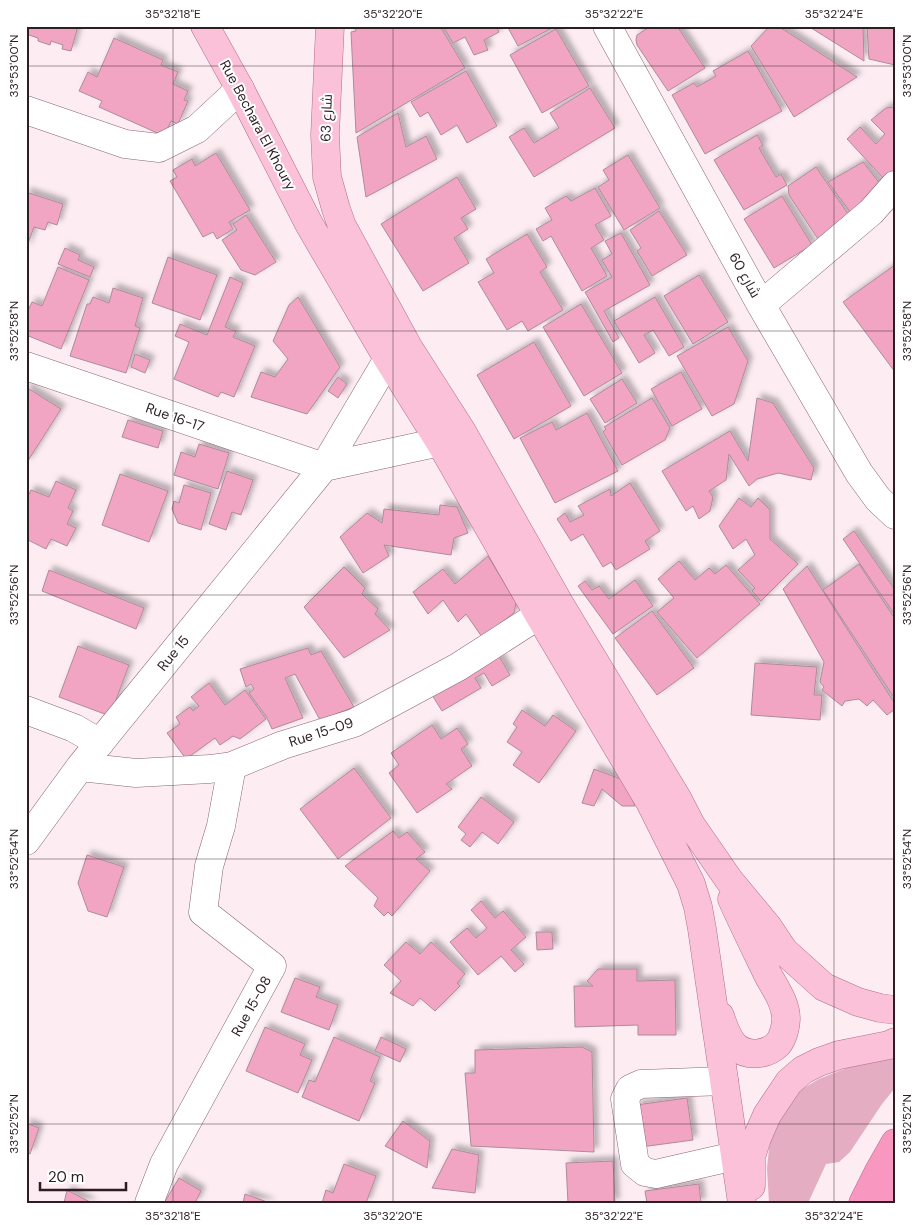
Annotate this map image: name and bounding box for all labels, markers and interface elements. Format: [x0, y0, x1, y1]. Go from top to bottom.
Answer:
text: 35°32'18"E [145, 6, 201, 22]
text: 35°32'20"E [363, 6, 423, 22]
text: 35°32'22"E [585, 6, 643, 22]
text: 35°32'24"E [805, 6, 864, 22]
text: 33°53'00"N [6, 35, 22, 97]
text: 33°53'00"N [899, 35, 915, 97]
street label: Rue Bechara El Khoury [216, 57, 300, 193]
street label: شارع 63 [316, 94, 336, 142]
street label: شارع 60 [725, 249, 765, 301]
text: 33°52'58"N [6, 301, 22, 361]
text: 33°52'58"N [899, 301, 915, 361]
street label: Rue 16-17 [143, 399, 207, 435]
text: 33°52'56"N [6, 565, 22, 625]
text: 33°52'56"N [899, 565, 915, 625]
street label: Rue 15 [153, 631, 193, 675]
street label: Rue 15-09 [286, 713, 356, 751]
text: 33°52'54"N [6, 829, 22, 889]
text: 33°52'54"N [899, 829, 915, 889]
street label: Rue 15-08 [227, 973, 275, 1039]
text: 33°52'52"N [6, 1094, 22, 1154]
text: 33°52'52"N [899, 1094, 915, 1154]
scale bar [40, 1159, 126, 1191]
text: 20 m [48, 1167, 84, 1187]
text: 35°32'18"E [145, 1208, 201, 1224]
text: 35°32'20"E [363, 1208, 423, 1224]
text: 35°32'22"E [585, 1208, 643, 1224]
text: 35°32'24"E [805, 1208, 864, 1224]

